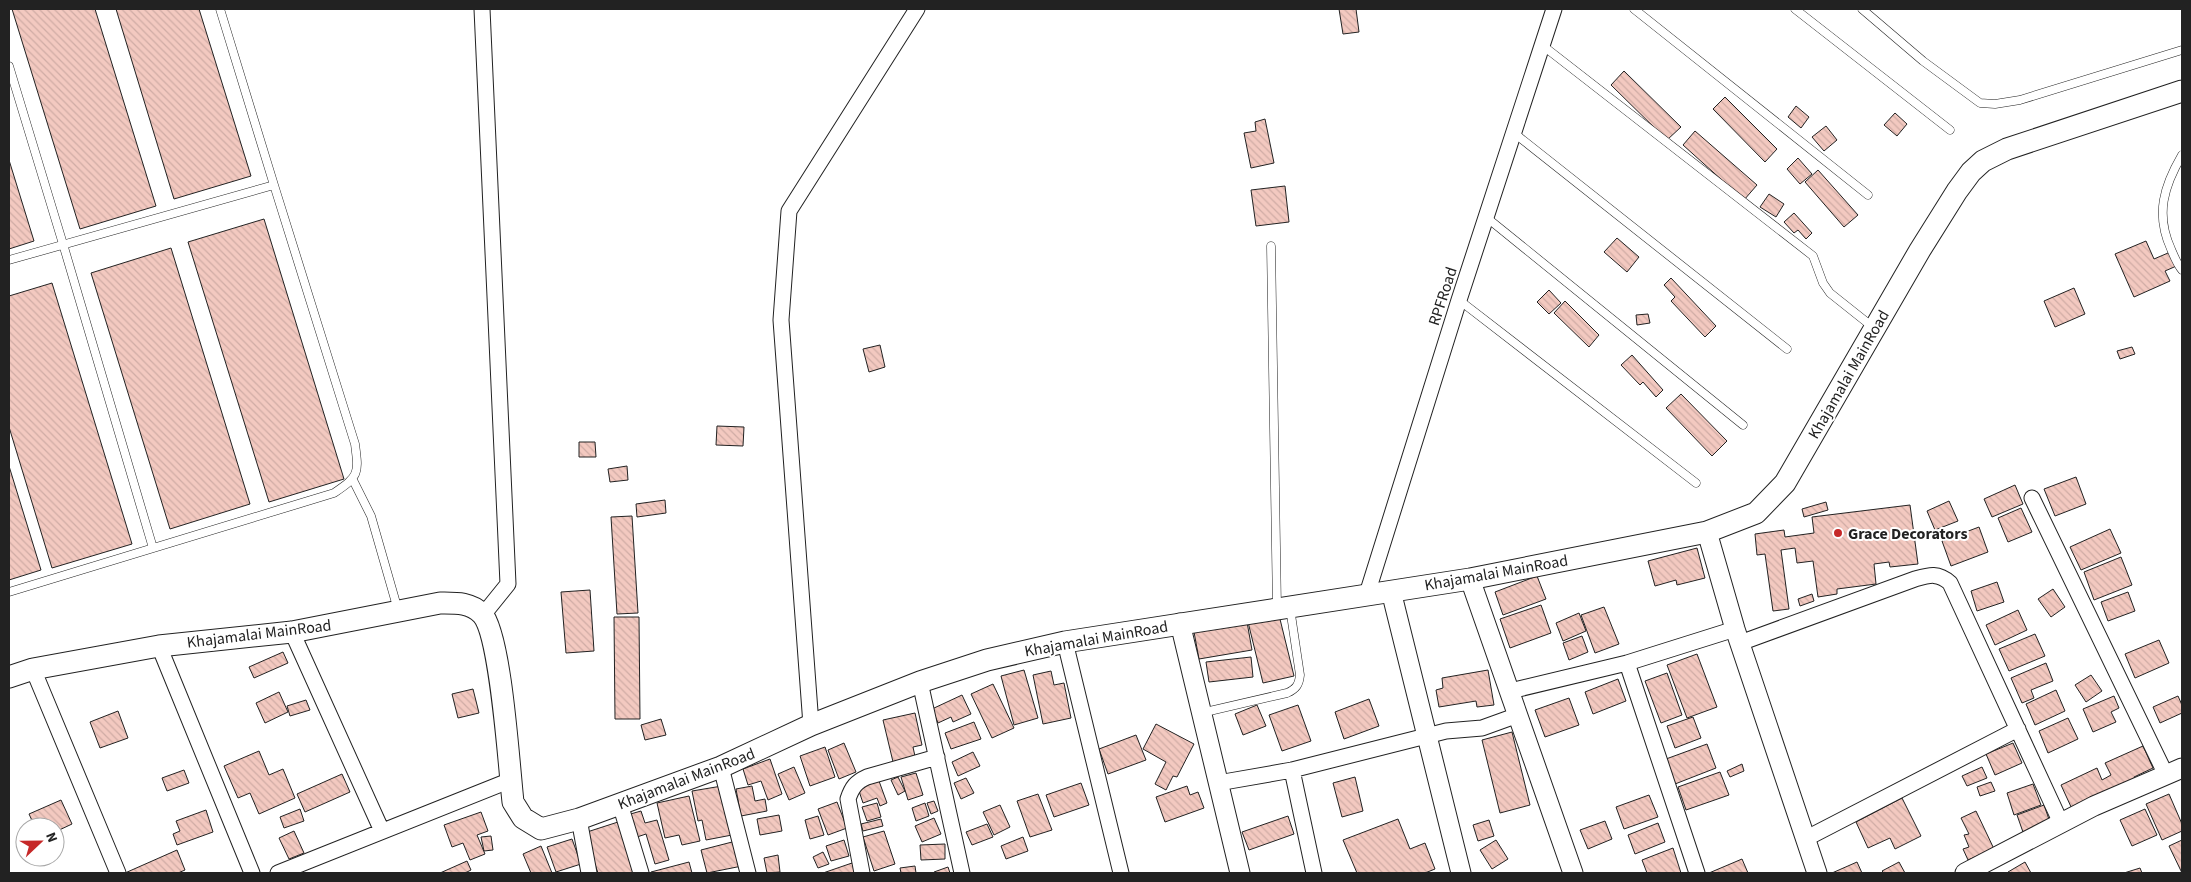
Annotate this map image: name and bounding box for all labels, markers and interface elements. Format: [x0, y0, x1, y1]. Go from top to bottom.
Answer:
street label: RPFRoad [1423, 264, 1463, 328]
street label: Khajamalai MainRoad [1803, 306, 1895, 443]
place label: Grace Decorators [1848, 523, 1968, 545]
marker: Grace Decorators [1832, 527, 1844, 539]
street label: Khajamalai MainRoad [1423, 550, 1570, 596]
street label: Khajamalai MainRoad [186, 614, 333, 654]
street label: Khajamalai MainRoad [1023, 616, 1170, 662]
street label: Khajamalai MainRoad [615, 743, 758, 815]
north arrow [15, 817, 65, 867]
text: N [40, 829, 62, 846]

